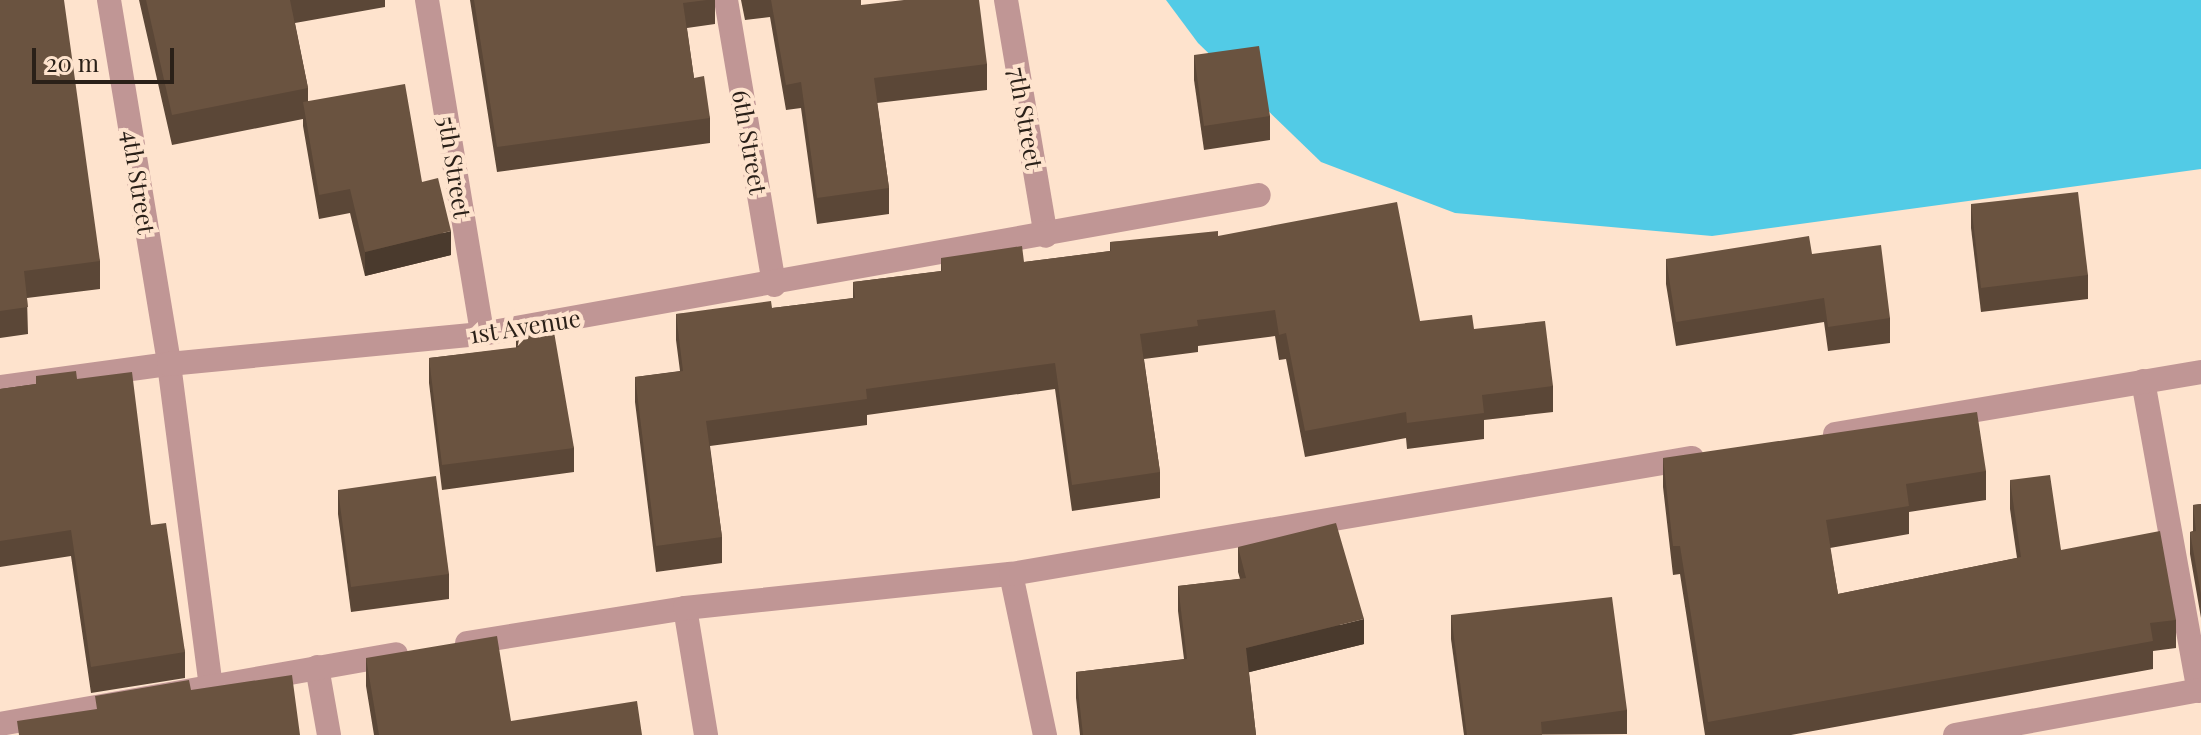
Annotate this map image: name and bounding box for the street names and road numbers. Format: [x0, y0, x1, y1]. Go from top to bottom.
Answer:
street label: 7th Street [1003, 65, 1049, 171]
street label: 6th Street [727, 88, 773, 196]
street label: 5th Street [433, 114, 477, 220]
street label: 4th Street [117, 128, 161, 236]
street label: 1st Avenue [467, 303, 583, 349]

